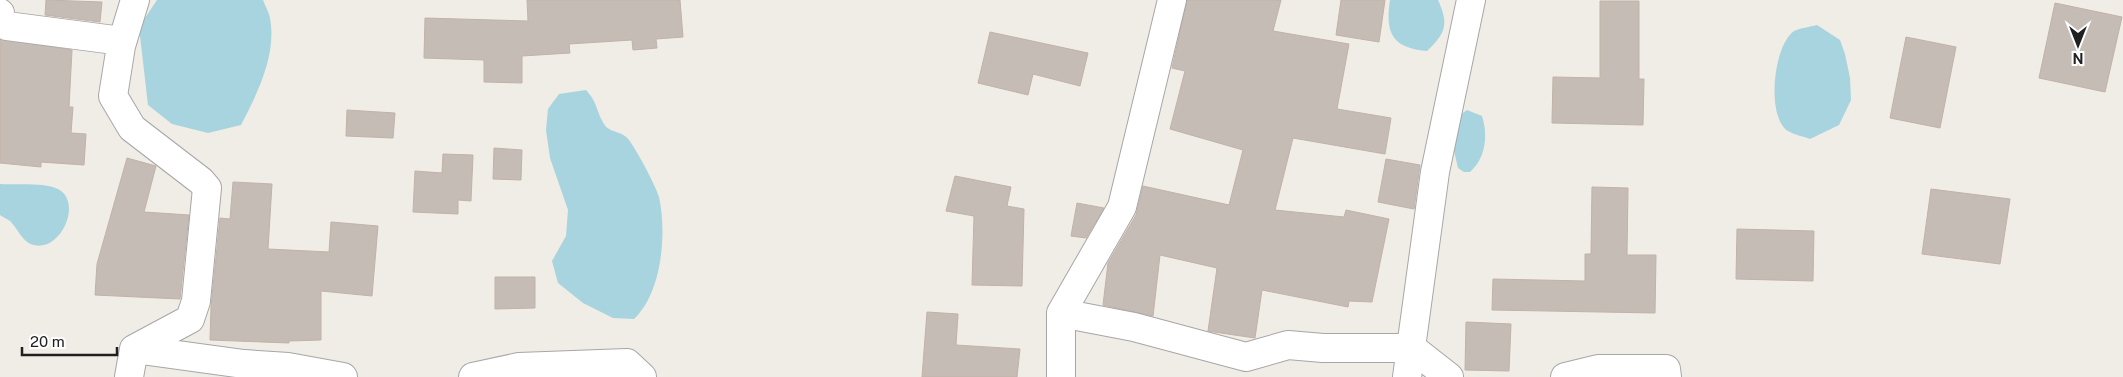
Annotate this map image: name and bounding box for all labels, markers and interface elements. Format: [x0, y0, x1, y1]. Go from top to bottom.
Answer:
north arrow [2053, 20, 2103, 70]
text: N [2073, 50, 2083, 66]
scale bar [22, 324, 118, 356]
text: 20 m [30, 333, 65, 350]

